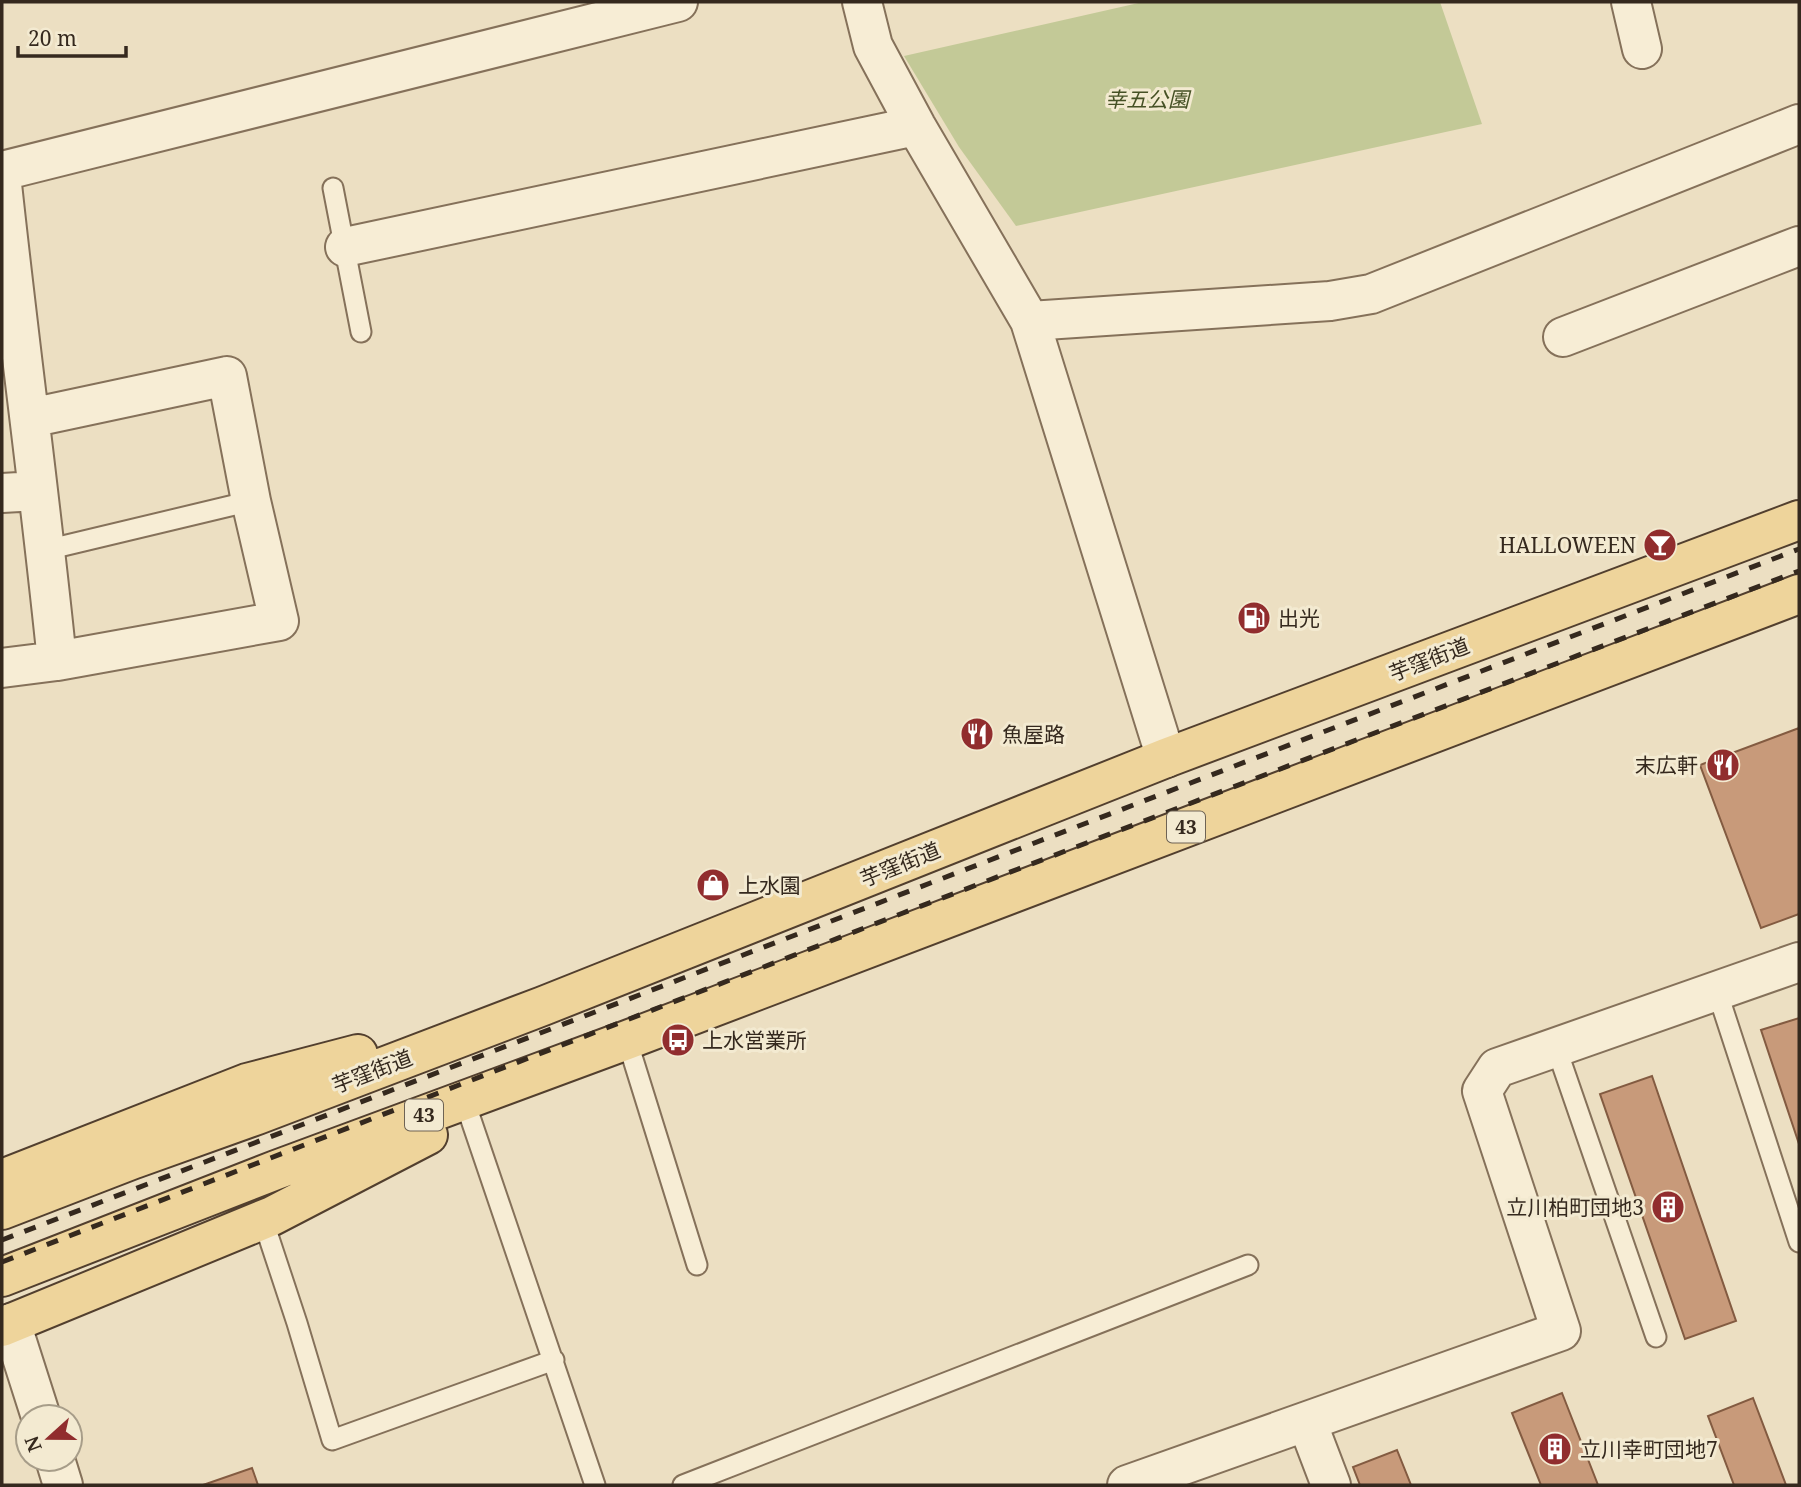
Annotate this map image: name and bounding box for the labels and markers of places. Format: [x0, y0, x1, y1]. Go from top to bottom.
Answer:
bar icon: HALLOWEEN [1641, 526, 1679, 564]
place label: HALLOWEEN [1499, 531, 1636, 559]
fuel station icon: 出光 [1235, 599, 1273, 637]
place label: 出光 [1278, 604, 1320, 632]
restaurant icon: 魚屋路 [958, 715, 996, 753]
place label: 魚屋路 [1002, 720, 1065, 748]
restaurant icon: 末広軒 [1704, 746, 1742, 784]
place label: 末広軒 [1635, 751, 1698, 779]
shop icon: 上水園 [694, 866, 732, 904]
place label: 上水園 [738, 871, 801, 899]
bus stop icon: 上水営業所 [659, 1021, 697, 1059]
place label: 上水営業所 [702, 1026, 807, 1054]
building icon: 立川柏町団地3 [1649, 1188, 1687, 1226]
place label: 立川柏町団地3 [1506, 1193, 1644, 1221]
building icon: 立川幸町団地7 [1536, 1430, 1574, 1468]
place label: 立川幸町団地7 [1580, 1435, 1718, 1463]

